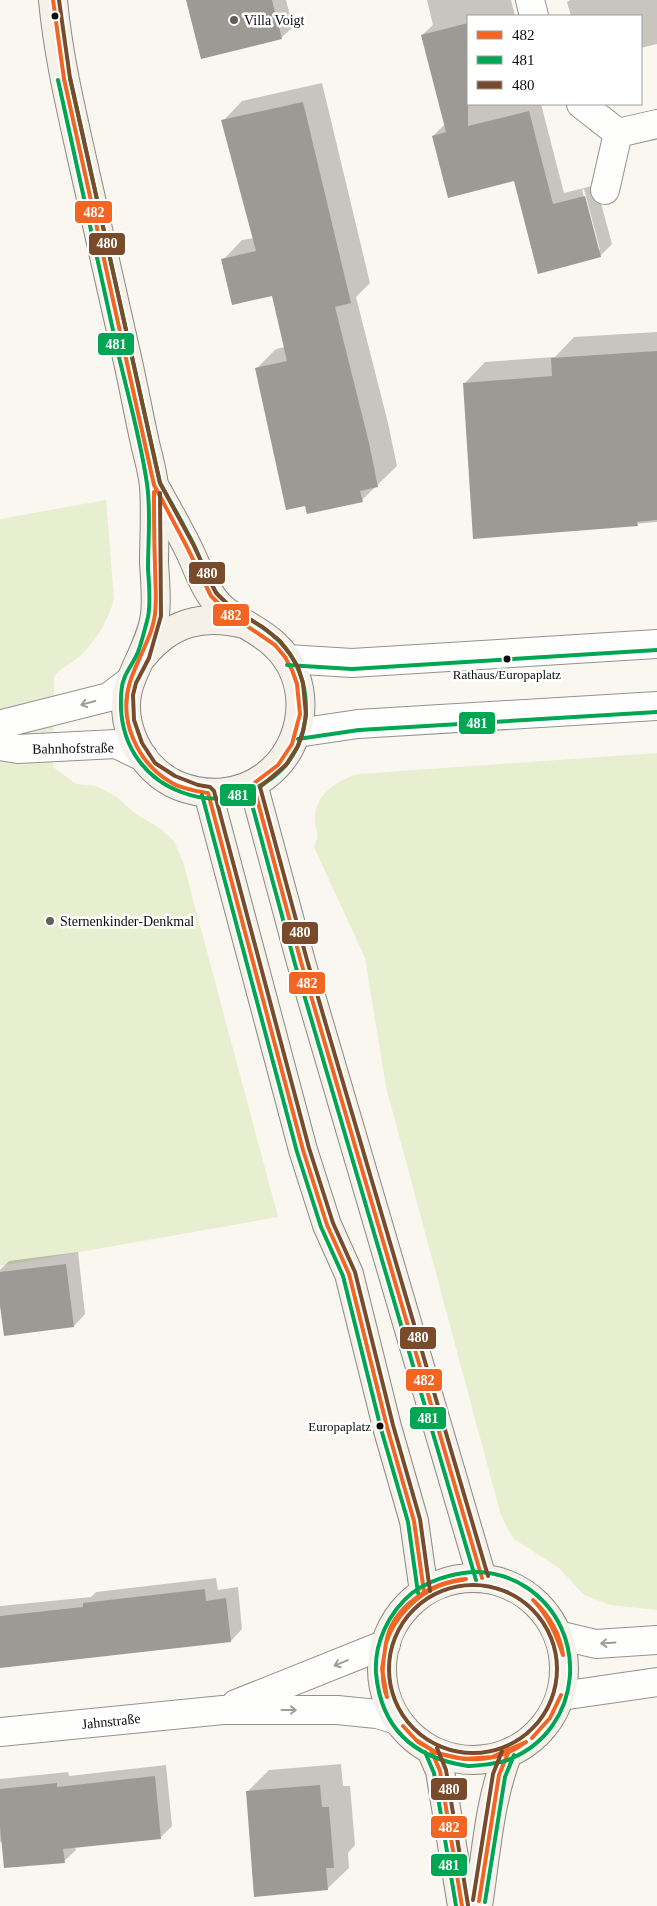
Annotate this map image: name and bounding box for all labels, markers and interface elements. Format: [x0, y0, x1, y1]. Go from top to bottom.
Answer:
unlabelled marker [50, 11, 60, 21]
place label: Villa Voigt [244, 13, 305, 28]
marker: Villa Voigt [228, 14, 240, 26]
legend [467, 15, 642, 105]
text: 482 [512, 27, 535, 43]
text: 481 [512, 52, 535, 68]
text: 480 [512, 77, 535, 93]
line badge: 482 [74, 200, 113, 224]
text: 482 [84, 205, 105, 220]
line badge: 480 [88, 232, 126, 256]
text: 480 [97, 236, 118, 251]
line badge: 481 [97, 332, 135, 356]
text: 481 [106, 337, 127, 352]
line badge: 480 [188, 561, 226, 585]
text: 480 [197, 566, 218, 581]
line badge: 482 [212, 603, 250, 627]
text: 482 [221, 608, 242, 623]
marker: Rathaus/Europaplatz [502, 654, 512, 664]
place label: Rathaus/Europaplatz [453, 667, 561, 682]
one-way arrow [80, 699, 96, 708]
line badge: 481 [458, 711, 496, 735]
text: 481 [467, 716, 488, 731]
street label: Bahnhofstraße [32, 740, 114, 757]
line badge: 481 [219, 783, 257, 807]
text: 481 [228, 788, 249, 803]
place label: Sternenkinder-Denkmal [60, 914, 194, 929]
marker: Sternenkinder-Denkmal [44, 915, 56, 927]
line badge: 480 [281, 921, 319, 945]
text: 480 [290, 925, 311, 940]
line badge: 482 [288, 971, 326, 995]
text: 482 [297, 976, 318, 991]
line badge: 480 [399, 1326, 437, 1350]
text: 480 [408, 1330, 429, 1345]
line badge: 482 [405, 1368, 443, 1392]
text: 482 [414, 1373, 435, 1388]
line badge: 481 [409, 1406, 447, 1430]
text: 481 [418, 1411, 439, 1426]
place label: Europaplatz [308, 1419, 371, 1434]
marker: Europaplatz [375, 1421, 385, 1431]
one-way arrow [601, 1638, 617, 1648]
one-way arrow [334, 1659, 349, 1668]
one-way arrow [280, 1705, 297, 1715]
street label: Jahnstraße [81, 1711, 141, 1732]
line badge: 480 [430, 1777, 468, 1801]
text: 480 [439, 1782, 460, 1797]
line badge: 482 [430, 1815, 468, 1839]
text: 482 [439, 1820, 460, 1835]
line badge: 481 [430, 1853, 468, 1877]
text: 481 [439, 1858, 460, 1873]

